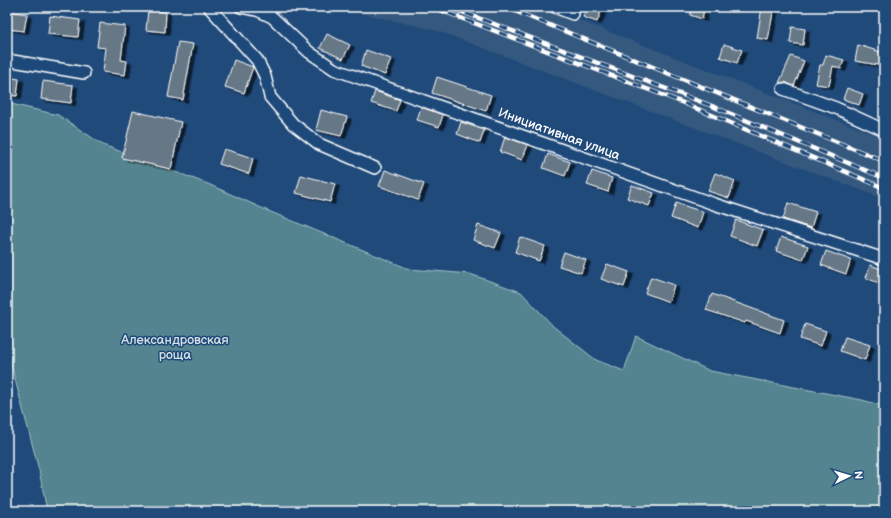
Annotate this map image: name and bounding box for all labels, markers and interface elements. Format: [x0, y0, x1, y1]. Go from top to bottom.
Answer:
street label: Инициативная улица [496, 104, 622, 164]
park label: Александровская роща [120, 332, 229, 363]
north arrow [829, 456, 869, 496]
text: N [852, 470, 865, 480]

